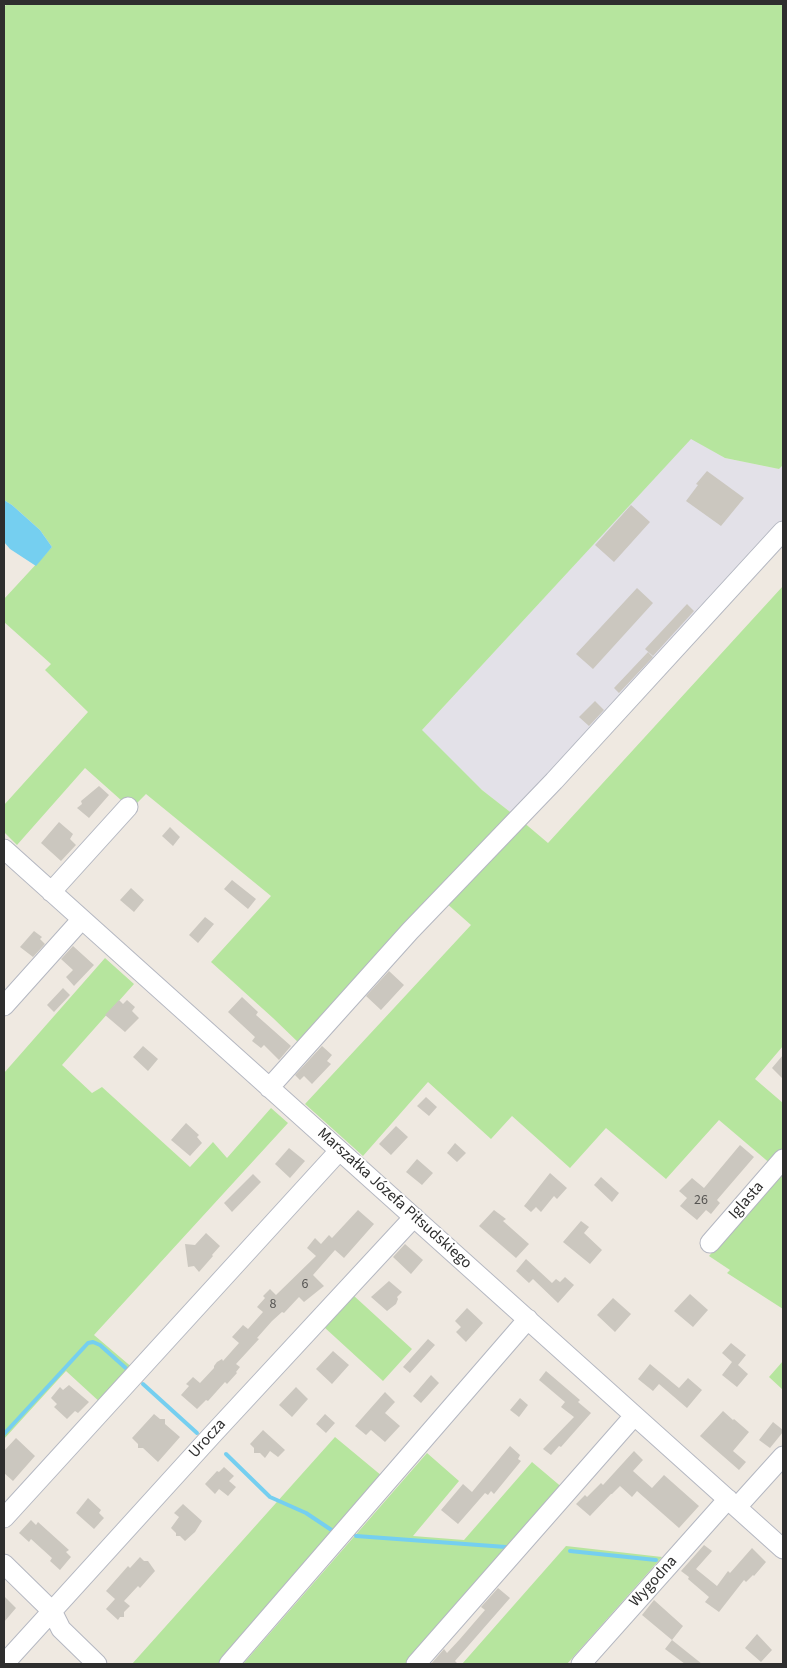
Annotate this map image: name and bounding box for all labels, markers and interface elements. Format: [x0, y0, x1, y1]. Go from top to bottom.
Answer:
street label: Marszałka Józefa Piłsudskiego [313, 1124, 475, 1274]
street label: Iglasta [725, 1178, 769, 1224]
house number: 26 [694, 1193, 708, 1209]
house number: 6 [302, 1277, 308, 1293]
house number: 8 [270, 1297, 276, 1313]
street label: Urocza [185, 1415, 231, 1463]
street label: Wygodna [626, 1552, 682, 1612]

